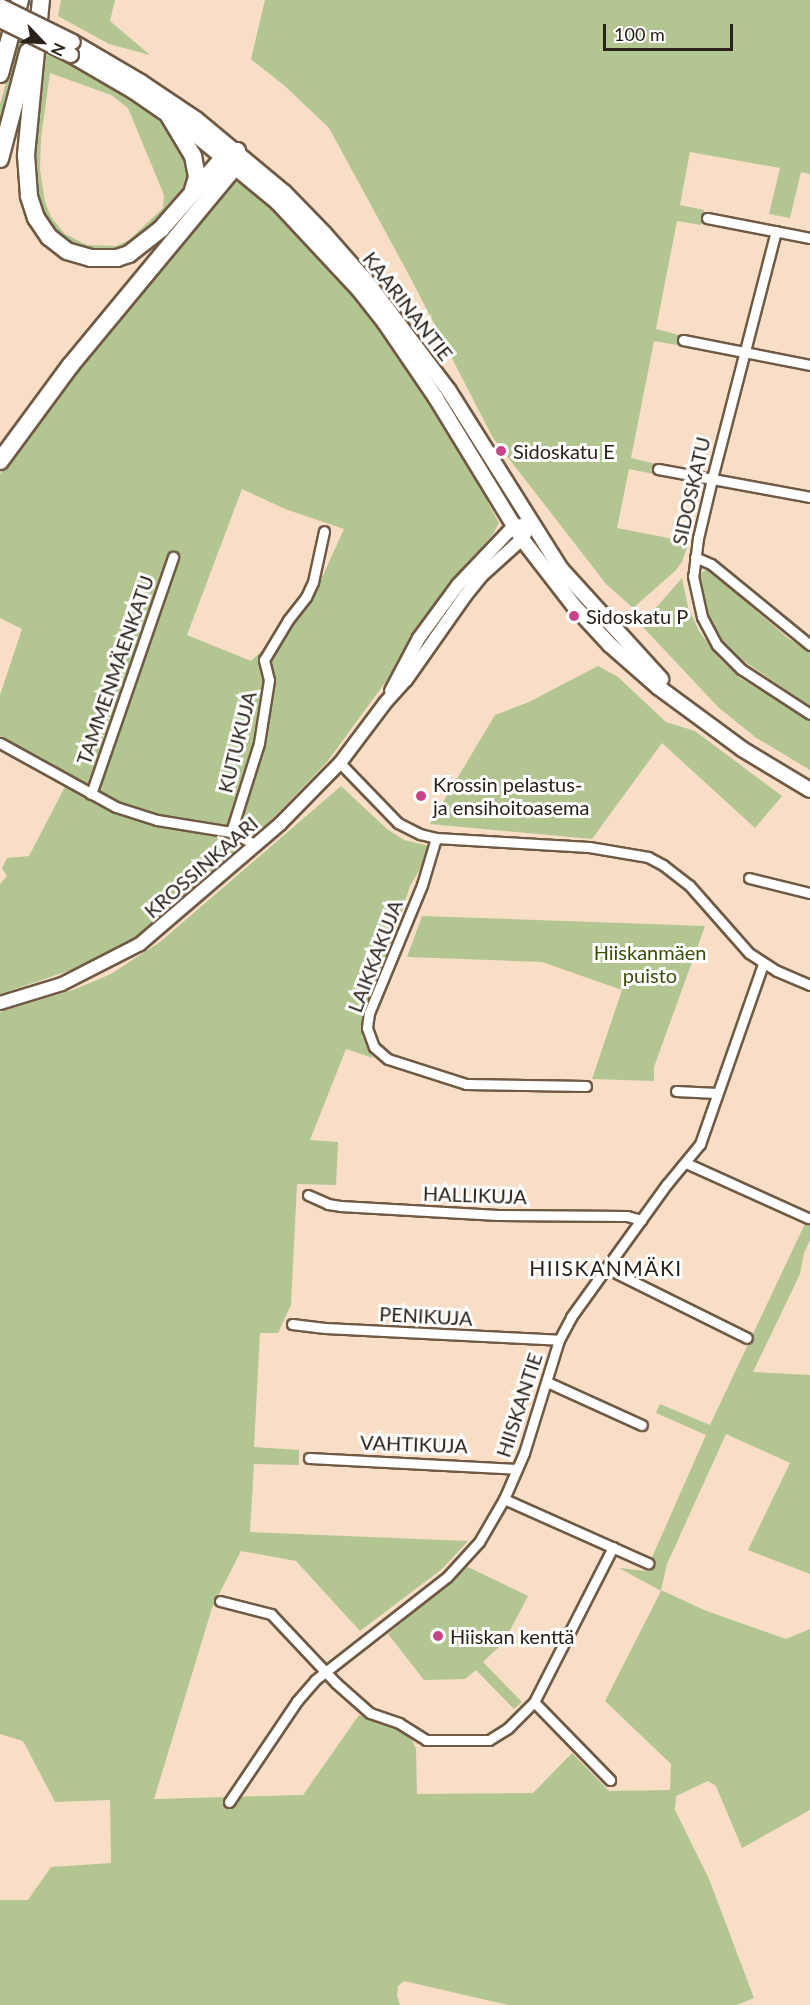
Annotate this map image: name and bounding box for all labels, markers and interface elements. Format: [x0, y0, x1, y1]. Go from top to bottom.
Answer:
north arrow [12, 12, 72, 72]
scale bar [606, 12, 736, 50]
text: 100 m [614, 23, 665, 45]
text: N [48, 40, 70, 59]
street label: KAARINANTIE [358, 247, 458, 365]
street label: SIDOSKATU [667, 435, 715, 547]
place label: Sidoskatu E [513, 439, 615, 463]
marker: Sidoskatu E [494, 444, 508, 458]
street label: TAMMENMÄENKATU [71, 572, 159, 768]
place label: Sidoskatu P [586, 604, 688, 628]
marker: Sidoskatu P [567, 609, 581, 623]
street label: KUTUKUJA [213, 689, 261, 795]
place label: Krossin pelastus- ja ensihoitoasema [433, 772, 589, 819]
marker: Krossin pelastus- ja ensihoitoasema [414, 789, 428, 803]
street label: KROSSINKAARI [139, 811, 263, 923]
street label: LAIKKAKUJA [343, 896, 407, 1016]
park label: Hiiskanmäen puisto [594, 940, 706, 987]
street label: HALLIKUJA [423, 1181, 527, 1209]
district label: HIISKANMÄKI [529, 1255, 683, 1281]
street label: PENIKUJA [379, 1302, 473, 1330]
street label: HIISKANTIE [491, 1350, 547, 1460]
street label: VAHTIKUJA [360, 1430, 468, 1458]
place label: Hiiskan kenttä [450, 1624, 575, 1648]
marker: Hiiskan kenttä [431, 1629, 445, 1643]

